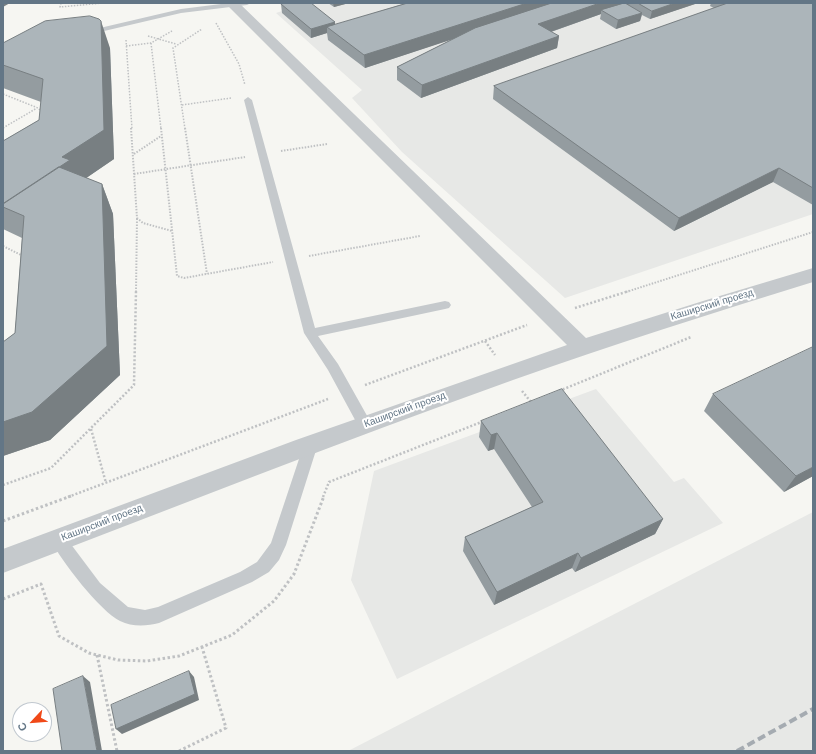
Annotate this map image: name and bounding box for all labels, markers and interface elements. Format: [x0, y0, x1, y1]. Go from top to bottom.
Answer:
street label: Каширский проезд [669, 287, 755, 323]
street label: Каширский проезд [363, 390, 447, 430]
street label: Каширский проезд [60, 502, 144, 544]
north arrow [12, 702, 52, 742]
text: С [14, 720, 30, 733]

